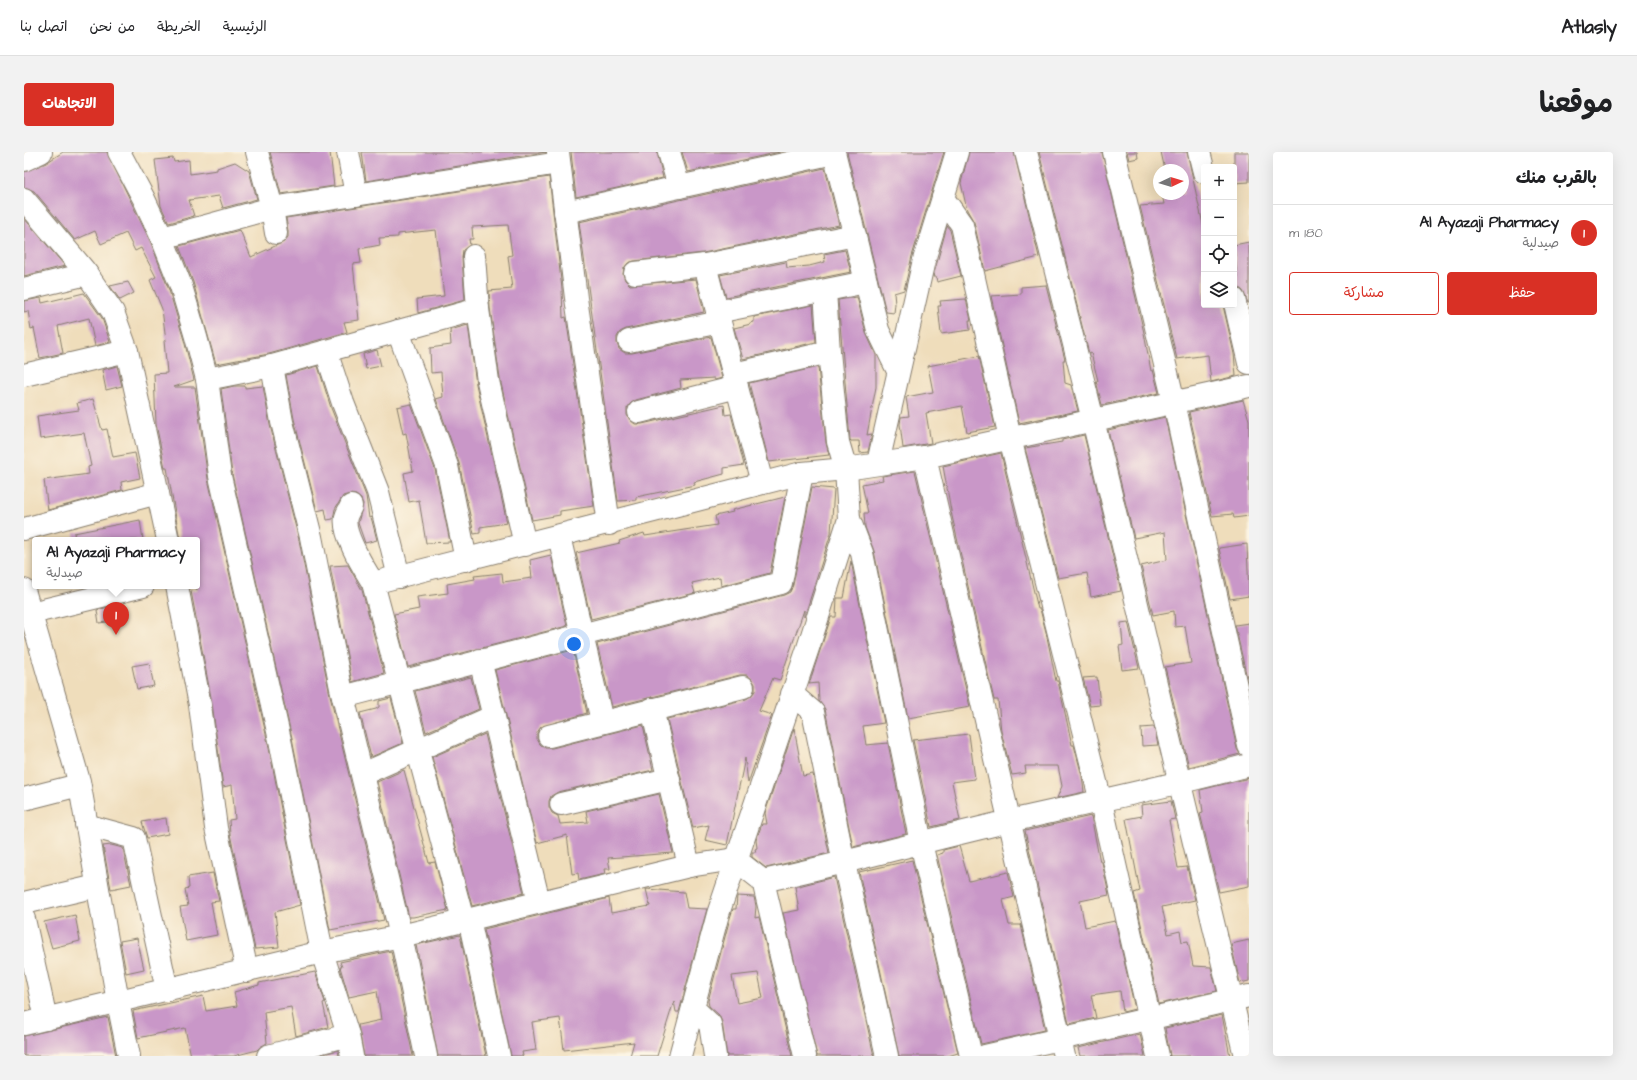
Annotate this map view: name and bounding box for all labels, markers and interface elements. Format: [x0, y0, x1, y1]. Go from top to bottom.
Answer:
text: Atlasly [1562, 14, 1617, 41]
text: اتصل بنا [20, 17, 67, 37]
text: من نحن [89, 17, 135, 37]
text: الخريطة [157, 17, 201, 37]
text: الرئيسية [223, 17, 267, 37]
button: الاتجاهات [24, 83, 114, 126]
text: موقعنا [1539, 84, 1613, 123]
north arrow [1153, 164, 1189, 200]
map controls [1201, 164, 1237, 308]
button: + [1201, 164, 1237, 200]
text: بالقرب منك [1516, 166, 1597, 190]
button: − [1201, 200, 1237, 236]
text: Al Ayazaji Pharmacy [1420, 212, 1559, 233]
text: 180 m [1289, 224, 1323, 242]
text: 1 [1583, 224, 1585, 242]
text: صيدلية [1522, 234, 1559, 252]
button: locate [1201, 236, 1237, 272]
button: layers [1201, 272, 1237, 308]
button: مشاركة [1289, 272, 1439, 315]
button: حفظ [1447, 272, 1597, 315]
popup [32, 537, 200, 589]
text: Al Ayazaji Pharmacy [46, 542, 186, 563]
text: صيدلية [46, 564, 83, 582]
pin: 1 [103, 602, 129, 635]
your location [564, 634, 584, 654]

